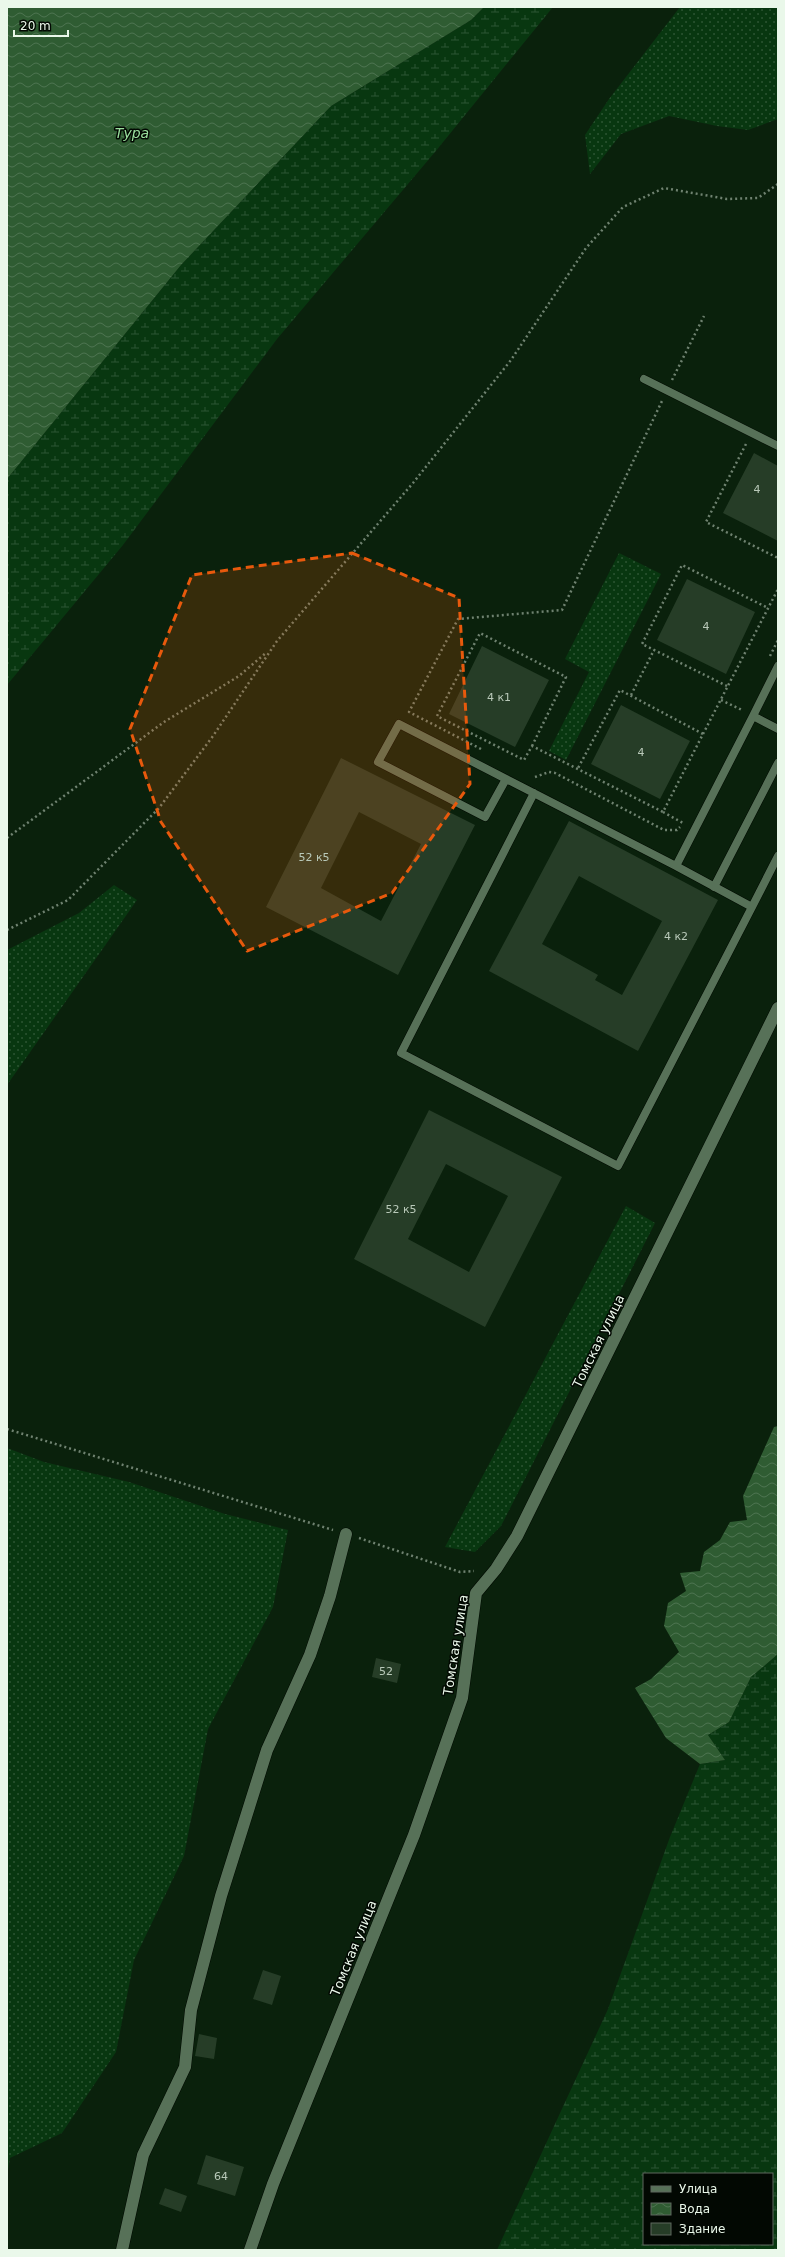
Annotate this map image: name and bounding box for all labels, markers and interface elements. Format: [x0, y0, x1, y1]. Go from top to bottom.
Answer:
scale bar [14, 12, 68, 38]
text: 20 m [20, 19, 51, 33]
water label: Тура [115, 125, 149, 141]
house number: 4 [754, 483, 761, 496]
house number: 4 [703, 620, 710, 633]
house number: 4 к1 [487, 691, 511, 704]
house number: 4 [638, 746, 645, 759]
house number: 52 к5 [298, 851, 330, 864]
house number: 4 к2 [664, 930, 688, 943]
house number: 52 к5 [385, 1203, 417, 1216]
street label: Томская улица [569, 1292, 628, 1391]
street label: Томская улица [440, 1594, 471, 1698]
house number: 52 [379, 1665, 393, 1678]
street label: Томская улица [327, 1898, 380, 1999]
house number: 64 [214, 2170, 228, 2183]
legend [643, 2173, 773, 2245]
text: Улица [679, 2182, 717, 2196]
text: Вода [679, 2202, 710, 2216]
text: Здание [679, 2222, 725, 2236]

